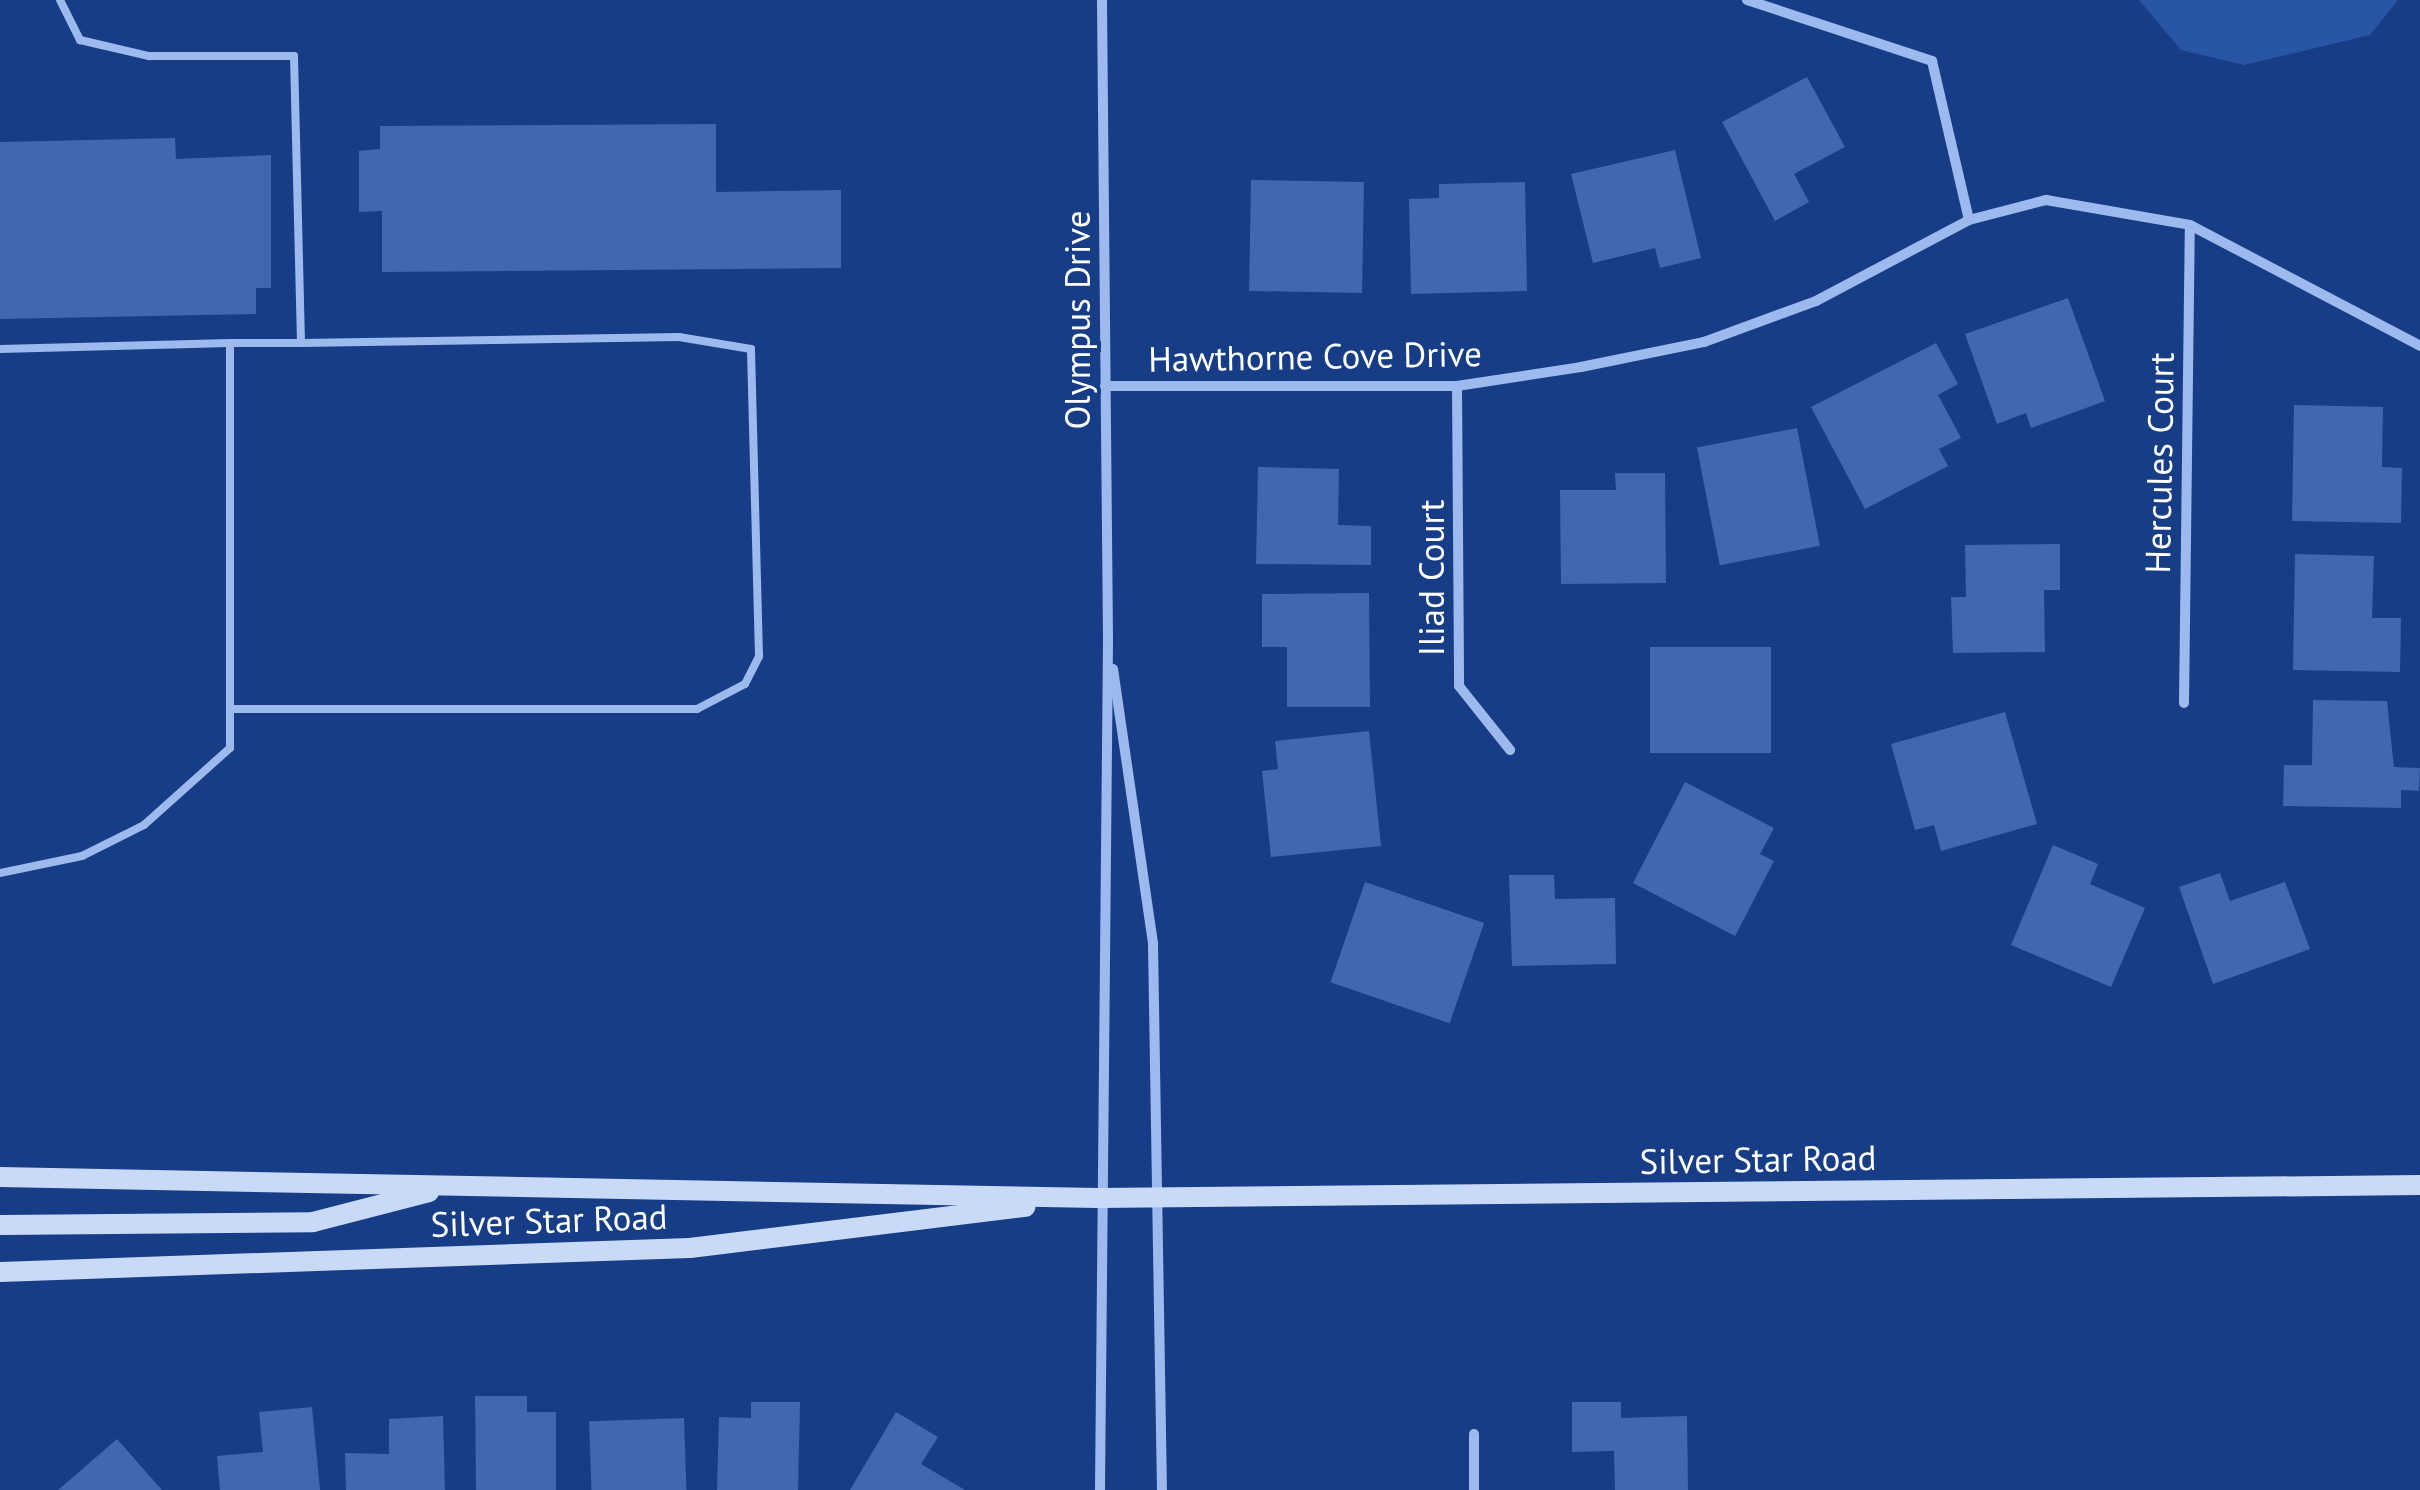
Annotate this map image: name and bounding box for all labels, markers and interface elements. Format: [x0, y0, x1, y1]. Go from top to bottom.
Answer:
street label: Olympus Drive [1056, 210, 1098, 430]
street label: Hawthorne Cove Drive [1148, 332, 1482, 380]
street label: Hercules Court [2136, 352, 2182, 574]
street label: Iliad Court [1410, 500, 1452, 656]
street label: Silver Star Road [1639, 1136, 1877, 1182]
street label: Silver Star Road [430, 1195, 668, 1245]

